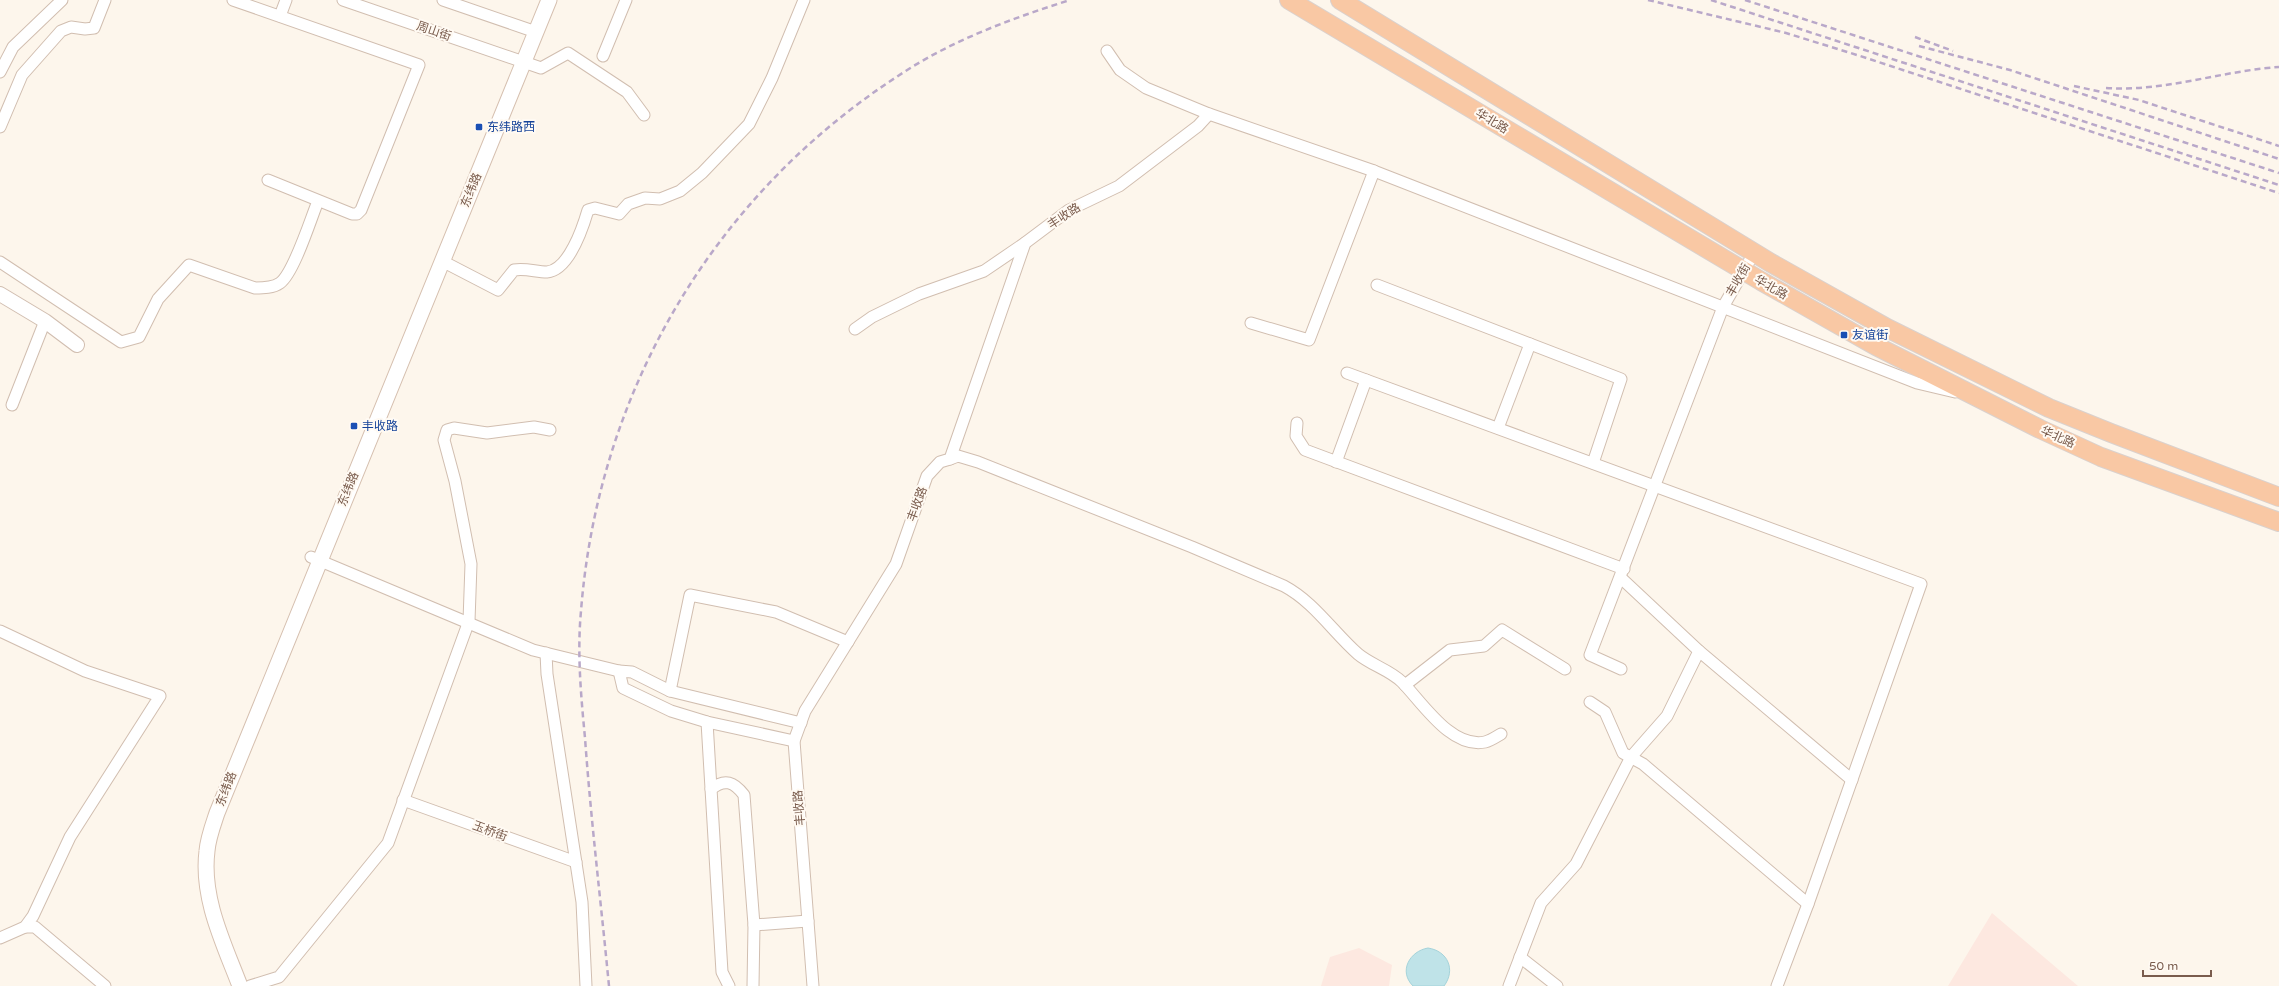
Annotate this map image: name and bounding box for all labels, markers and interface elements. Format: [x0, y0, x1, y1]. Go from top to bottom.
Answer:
street label: 周山街 [415, 19, 453, 43]
street label: 华北路 [1473, 106, 1511, 136]
place label: 东纬路西 [487, 120, 535, 134]
marker: 东纬路西 [474, 122, 484, 132]
street label: 东纬路 [458, 171, 484, 209]
street label: 丰收路 [1045, 200, 1083, 232]
street label: 丰收街 [1723, 261, 1753, 299]
street label: 华北路 [1752, 272, 1790, 302]
place label: 友谊街 [1852, 328, 1888, 342]
marker: 友谊街 [1839, 330, 1849, 340]
place label: 丰收路 [362, 419, 398, 433]
marker: 丰收路 [349, 421, 359, 431]
street label: 华北路 [2039, 423, 2077, 451]
street label: 东纬路 [335, 470, 361, 508]
street label: 丰收路 [904, 485, 930, 523]
street label: 东纬路 [213, 770, 239, 808]
street label: 丰收路 [790, 789, 808, 827]
street label: 玉桥街 [471, 818, 509, 844]
scale bar [2143, 952, 2211, 978]
text: 50 m [2149, 959, 2178, 973]

